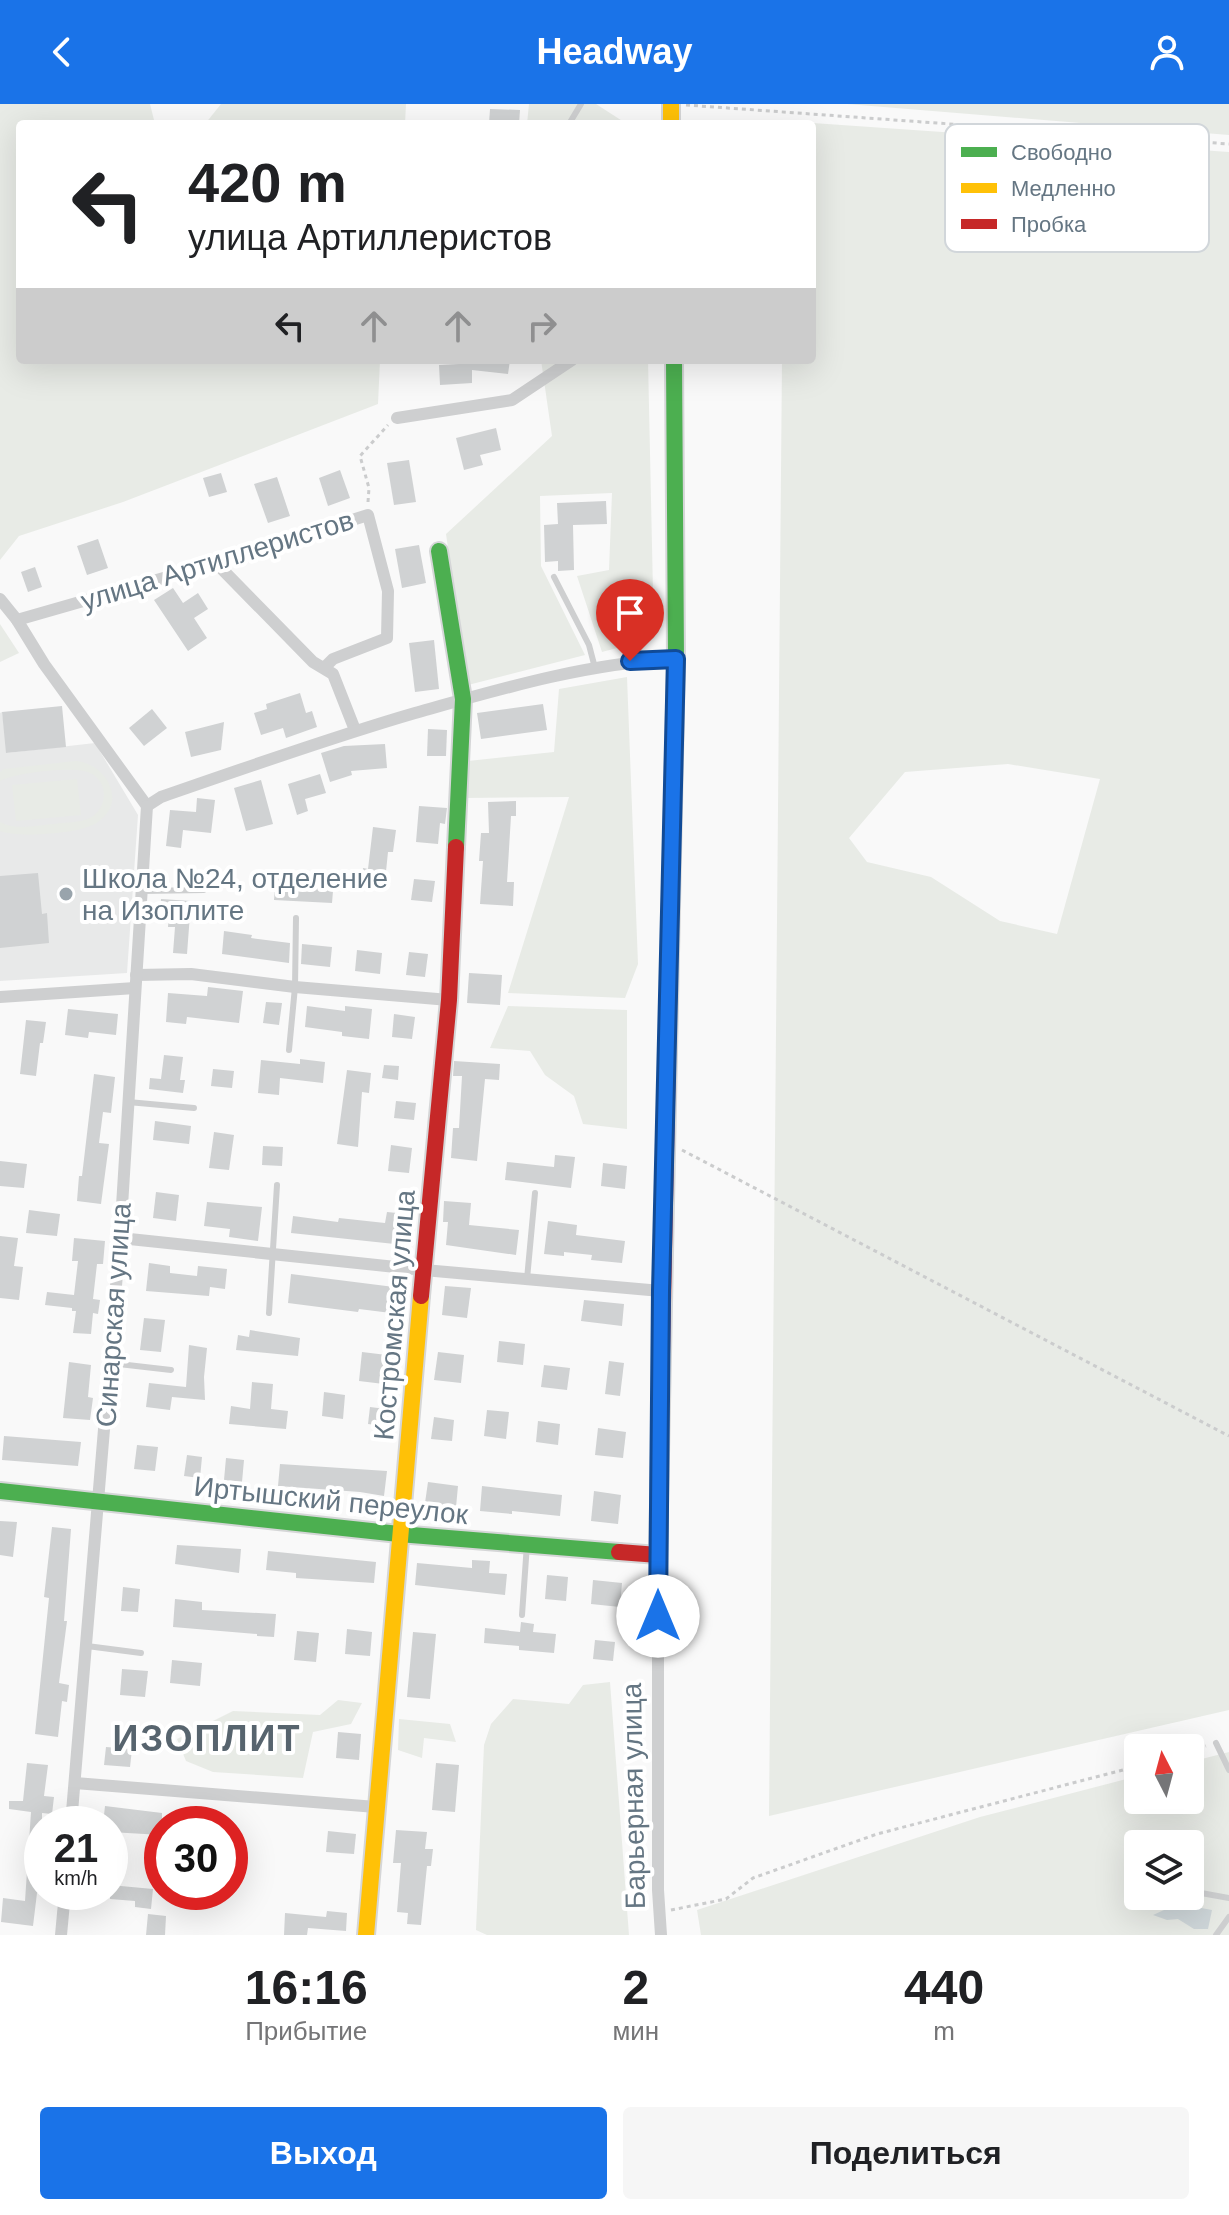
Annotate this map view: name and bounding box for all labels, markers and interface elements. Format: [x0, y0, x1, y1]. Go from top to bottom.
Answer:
icon: back [40, 30, 84, 74]
icon: person [1145, 30, 1189, 74]
text: Headway [536, 31, 693, 72]
legend [945, 124, 1209, 252]
text: Свободно [1011, 140, 1112, 165]
text: 420 m [188, 151, 347, 214]
icon: left [56, 152, 160, 256]
text: Медленно [1011, 176, 1116, 201]
text: Пробка [1011, 212, 1087, 237]
text: улица Артиллеристов [188, 217, 552, 258]
icon: left [268, 304, 312, 348]
icon: ahead [352, 304, 396, 348]
icon: ahead [436, 304, 480, 348]
icon: right [520, 304, 564, 348]
street label: улица Артиллеристов [77, 504, 357, 617]
pin [596, 579, 664, 661]
icon: arrive [608, 591, 652, 635]
place label: Школа №24, отделение на Изоплите [82, 863, 388, 926]
marker: Школа №24, отделение на Изоплите [57, 885, 75, 903]
street label: Костромская улица [368, 1188, 421, 1442]
street label: Синарская улица [90, 1201, 137, 1428]
street label: Иртышский переулок [192, 1471, 470, 1530]
position arrow [616, 1574, 700, 1658]
street label: Барьерная улица [616, 1682, 651, 1909]
district label: ИЗОПЛИТ [113, 1718, 301, 1759]
north arrow [1124, 1734, 1204, 1814]
map controls [1124, 1734, 1204, 1910]
speed limit sign: 30 [144, 1806, 248, 1910]
text: 21 [54, 1826, 98, 1870]
button: layers [1124, 1830, 1204, 1910]
text: km/h [54, 1867, 98, 1889]
text: 16:16 [245, 1961, 368, 2014]
text: 2 [622, 1961, 649, 2014]
text: 440 [904, 1961, 984, 2014]
text: Прибытие [245, 2016, 367, 2046]
text: мин [612, 2016, 659, 2046]
text: m [933, 2016, 955, 2046]
button: Выход [40, 2107, 607, 2199]
button: Поделиться [623, 2107, 1189, 2199]

